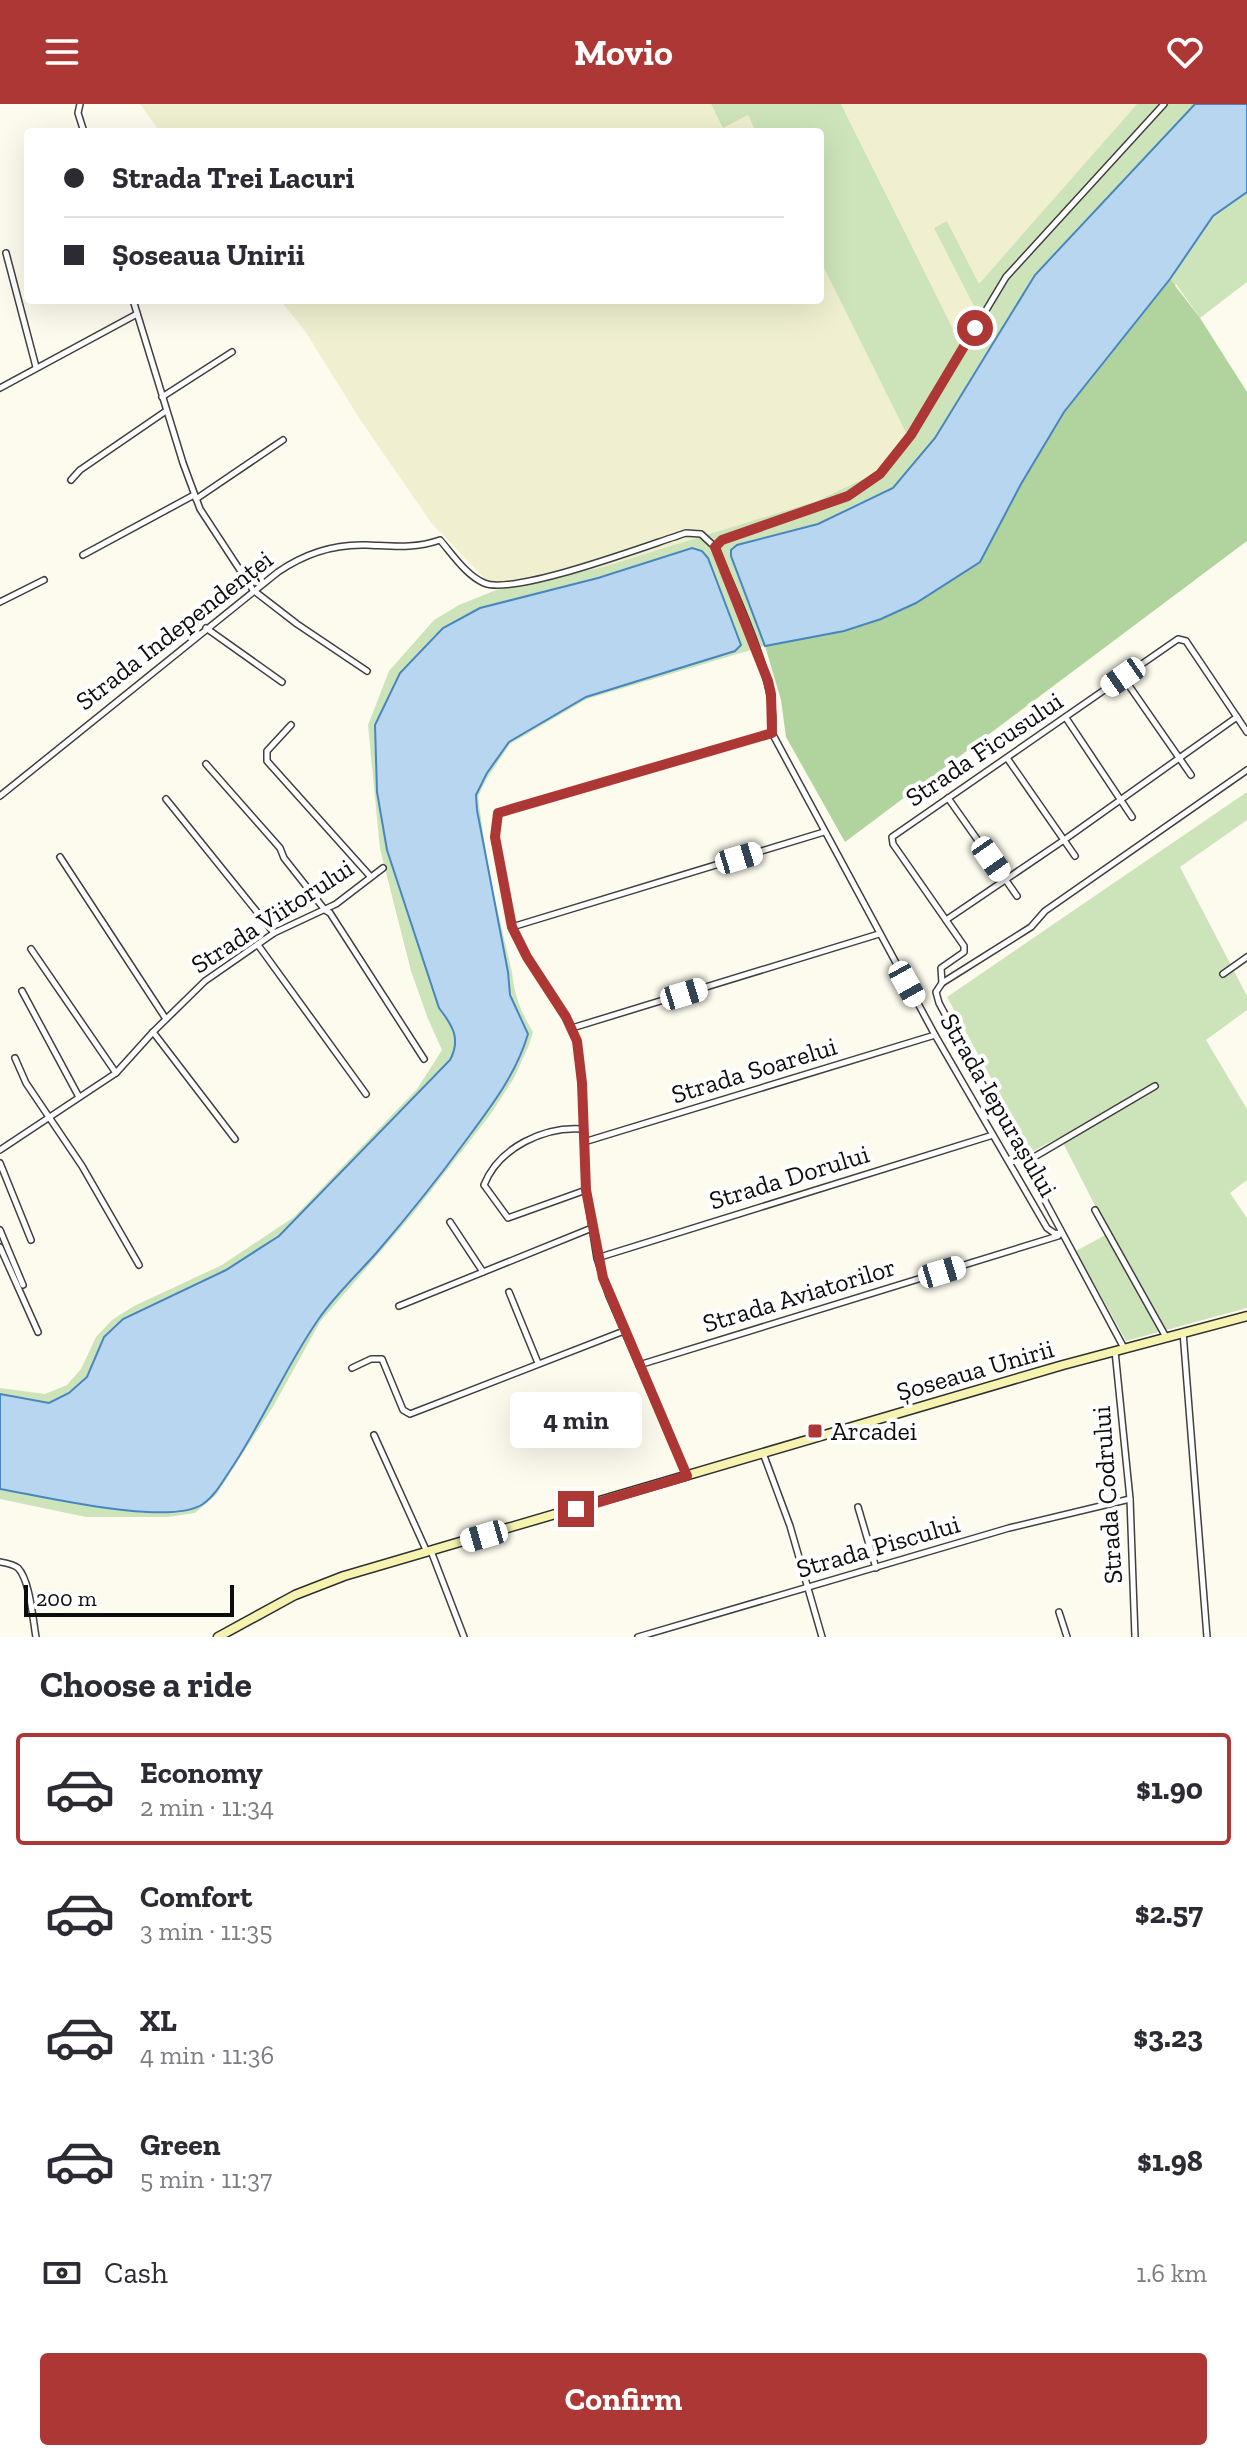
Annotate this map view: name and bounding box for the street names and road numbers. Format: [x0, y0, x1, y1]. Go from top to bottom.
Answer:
street label: Strada Independenței [69, 543, 279, 717]
street label: Strada Ficusului [899, 685, 1069, 813]
street label: Strada Viitorului [185, 852, 359, 980]
street label: Strada Iepurașului [933, 1007, 1065, 1203]
street label: Strada Soarelui [667, 1030, 841, 1110]
street label: Strada Dorului [705, 1137, 873, 1217]
street label: Strada Aviatorilor [699, 1250, 899, 1340]
street label: Șoseaua Unirii [893, 1332, 1057, 1408]
street label: Strada Codrului [1085, 1405, 1129, 1585]
street label: Strada Piscului [793, 1507, 963, 1585]

